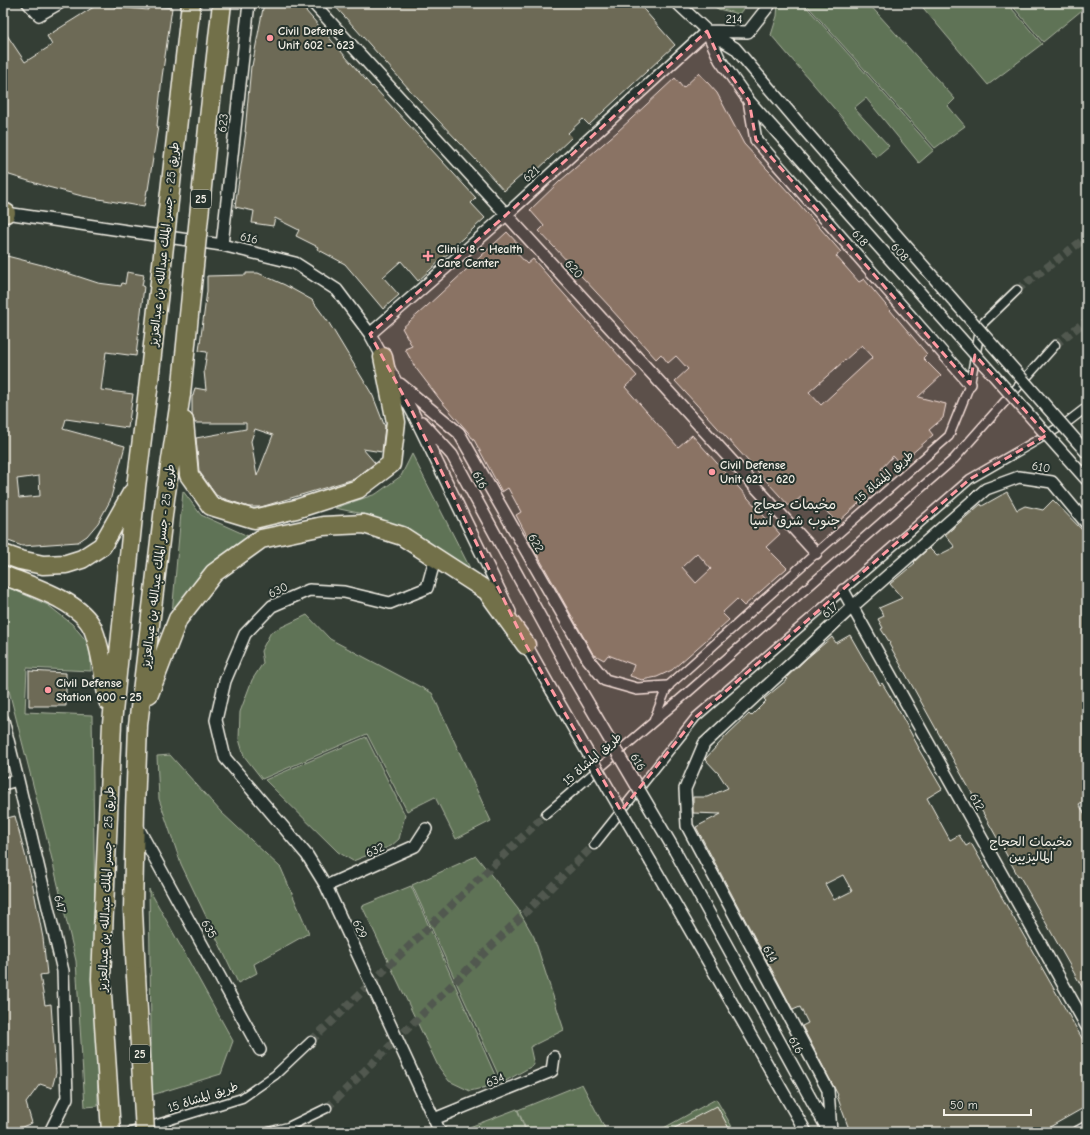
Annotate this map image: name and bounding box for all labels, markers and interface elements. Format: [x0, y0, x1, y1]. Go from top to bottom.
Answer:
street label: 214 [725, 12, 743, 26]
place label: Civil Defense Unit 602 - 623 [278, 24, 354, 52]
marker: Civil Defense Unit 602 - 623 [265, 33, 275, 43]
street label: 623 [215, 113, 231, 133]
street label: طريق 25 - جسر الملك عبدالله بن عبدالعزيز [146, 141, 183, 348]
street label: 621 [520, 163, 542, 185]
road number: 25 [191, 190, 211, 208]
street label: 618 [849, 227, 871, 249]
street label: 616 [239, 229, 259, 247]
street label: 608 [888, 240, 912, 264]
place label: Clinic 8 - Health Care Center [437, 242, 523, 270]
marker: Clinic 8 - Health Care Center [422, 250, 434, 262]
street label: 620 [562, 257, 586, 281]
street label: طريق المشاة 15 [852, 448, 916, 506]
place label: Civil Defense Unit 621 - 620 [720, 458, 795, 486]
street label: 610 [1031, 458, 1051, 476]
street label: طريق 25 - جسر الملك عبدالله بن عبدالعزيز [138, 463, 178, 670]
marker: Civil Defense Unit 621 - 620 [707, 467, 717, 477]
street label: 616 [470, 469, 490, 491]
district label: مخيمات حجاج جنوب شرق آسيا [750, 496, 840, 530]
street label: 622 [525, 531, 547, 555]
street label: 630 [266, 579, 290, 601]
street label: 617 [819, 599, 841, 621]
place label: Civil Defense Station 600 - 25 [56, 676, 142, 704]
marker: Civil Defense Station 600 - 25 [43, 685, 53, 695]
street label: طريق المشاة 15 [560, 730, 624, 788]
street label: 616 [627, 751, 649, 773]
street label: طريق 25 - جسر الملك عبدالله بن عبدالعزيز [95, 786, 118, 993]
street label: 612 [967, 791, 987, 813]
district label: مخيمات الحجاج الماليزيين [990, 834, 1072, 865]
street label: 632 [364, 840, 386, 860]
street label: 647 [51, 894, 69, 915]
street label: 635 [198, 917, 220, 941]
street label: 629 [350, 917, 370, 941]
street label: 614 [760, 943, 780, 965]
street label: 616 [786, 1034, 806, 1056]
road number: 25 [130, 1045, 150, 1063]
street label: 634 [484, 1070, 506, 1090]
street label: طريق المشاة 15 [166, 1079, 240, 1115]
scale bar [944, 1091, 1031, 1117]
text: 50 m [950, 1098, 978, 1112]

